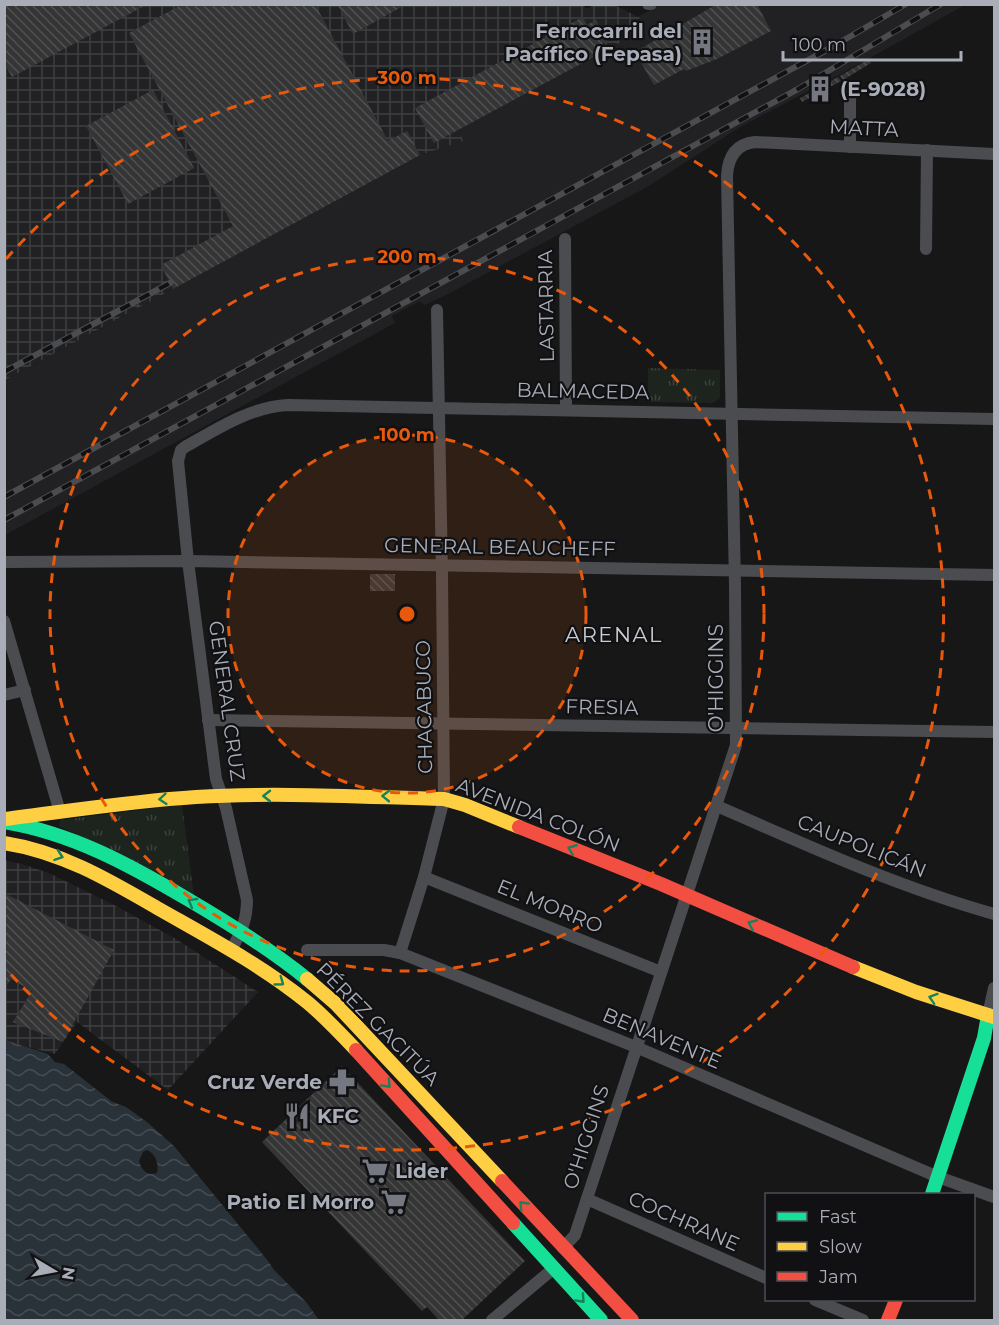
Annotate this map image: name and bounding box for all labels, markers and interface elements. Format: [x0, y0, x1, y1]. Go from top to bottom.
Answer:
place label: Ferrocarril del Pacífico (Fepasa) [505, 19, 682, 66]
scale bar [783, 24, 962, 62]
building icon: Ferrocarril del Pacífico (Fepasa) [687, 27, 717, 57]
text: 100 m [792, 34, 846, 56]
text: 300 m [376, 67, 437, 89]
building icon: (E-9028) [805, 74, 835, 104]
place label: (E-9028) [840, 77, 926, 101]
street label: MATTA [829, 114, 900, 142]
text: 200 m [377, 246, 437, 268]
street label: LASTARRIA [533, 249, 559, 363]
street label: BALMACEDA [517, 378, 650, 404]
text: 100 m [379, 424, 435, 446]
street label: GENERAL BEAUCHEFF [384, 533, 616, 561]
centre of rings [397, 604, 417, 624]
street label: GENERAL CRUZ [204, 619, 250, 783]
district label: ARENAL [565, 622, 663, 647]
street label: O'HIGGINS [704, 624, 728, 732]
street label: CHACABUCO [411, 640, 437, 774]
street label: FRESIA [565, 694, 639, 720]
street label: AVENIDA COLÓN [453, 773, 623, 857]
one-way arrow [262, 790, 271, 802]
one-way arrow [381, 790, 390, 803]
one-way arrow [158, 792, 167, 805]
street label: CAUPOLICÁN [794, 809, 930, 883]
one-way arrow [568, 843, 578, 856]
one-way arrow [53, 848, 64, 861]
street label: EL MORRO [494, 874, 606, 938]
one-way arrow [188, 897, 198, 909]
one-way arrow [748, 919, 759, 931]
street label: PÉREZ GACITÚA [311, 957, 445, 1091]
one-way arrow [273, 975, 284, 986]
one-way arrow [928, 993, 939, 1005]
street label: BENAVENTE [599, 1002, 725, 1074]
pharmacy icon: Cruz Verde [327, 1067, 357, 1097]
place label: Cruz Verde [207, 1070, 322, 1094]
one-way arrow [380, 1077, 391, 1087]
street label: O'HIGGINS [558, 1082, 614, 1192]
restaurant icon: KFC [282, 1101, 312, 1131]
place label: KFC [317, 1104, 359, 1128]
supermarket icon: Lider [360, 1156, 390, 1186]
place label: Lider [395, 1159, 449, 1183]
street label: COCHRANE [625, 1186, 743, 1256]
supermarket icon: Patio El Morro [379, 1187, 409, 1217]
place label: Patio El Morro [226, 1190, 374, 1214]
legend [765, 1193, 975, 1301]
one-way arrow [519, 1201, 530, 1211]
text: Fast [819, 1206, 857, 1228]
text: Slow [819, 1236, 862, 1258]
north arrow [24, 1241, 84, 1301]
text: N [58, 1265, 79, 1282]
text: Jam [818, 1266, 858, 1288]
one-way arrow [574, 1292, 585, 1303]

